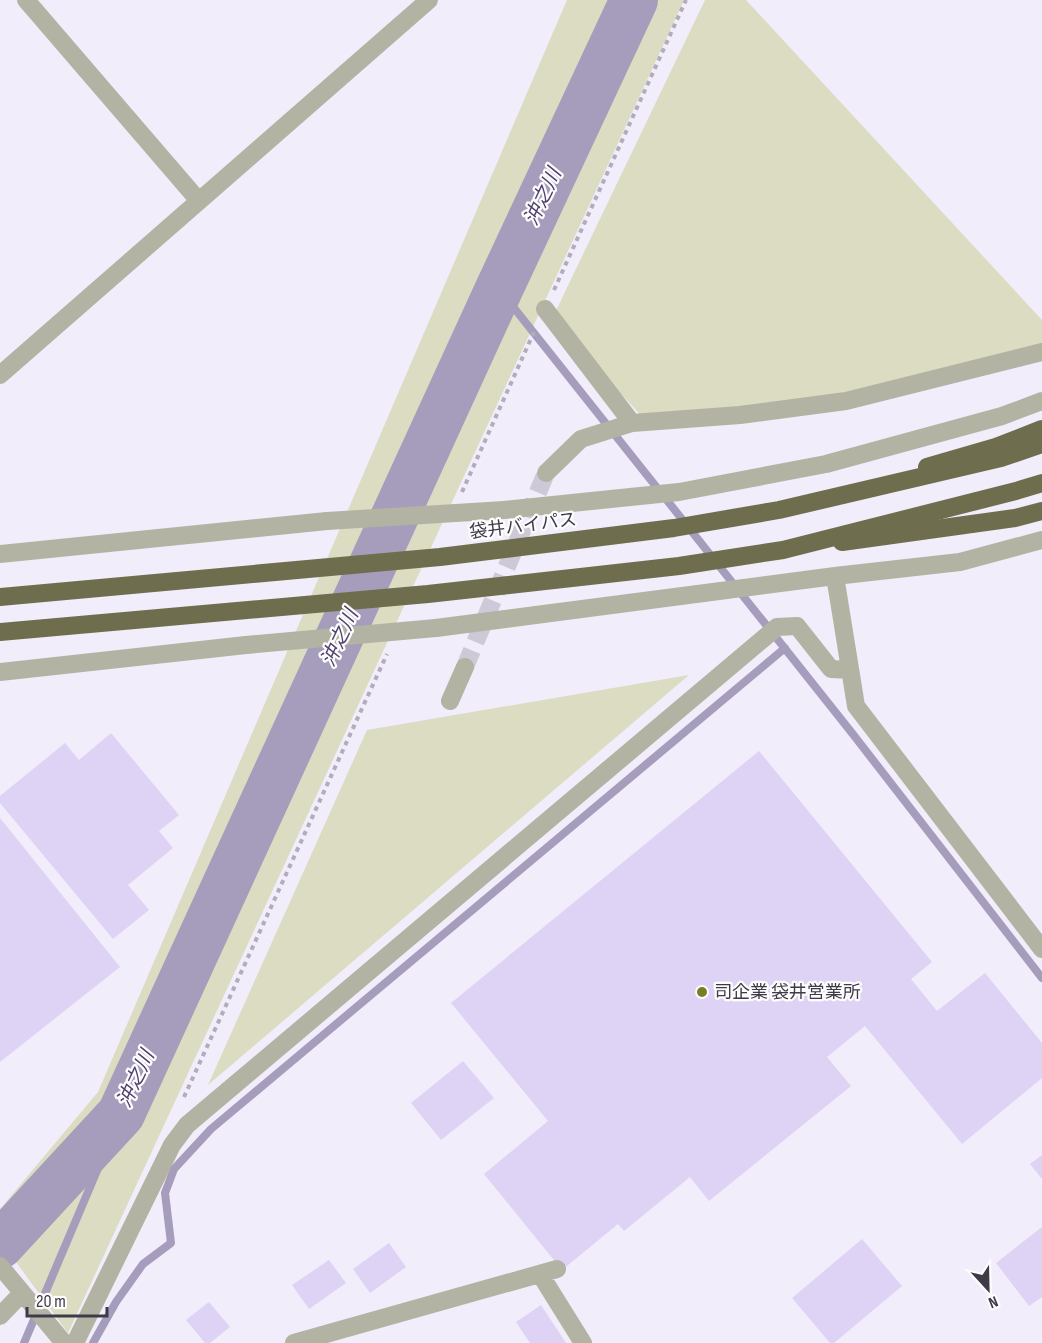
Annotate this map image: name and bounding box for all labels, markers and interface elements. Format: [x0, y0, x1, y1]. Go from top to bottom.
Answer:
water label: 沖之川 [519, 163, 567, 229]
street label: 袋井バイパス [468, 509, 578, 543]
water label: 沖之川 [316, 604, 364, 670]
place label: 司企業 袋井営業所 [714, 982, 861, 1003]
marker: 司企業 袋井営業所 [695, 985, 709, 999]
water label: 沖之川 [112, 1045, 160, 1111]
north arrow [958, 1259, 1018, 1319]
scale bar [27, 1280, 106, 1318]
text: 20 m [36, 1291, 66, 1312]
text: N [986, 1291, 1001, 1312]

